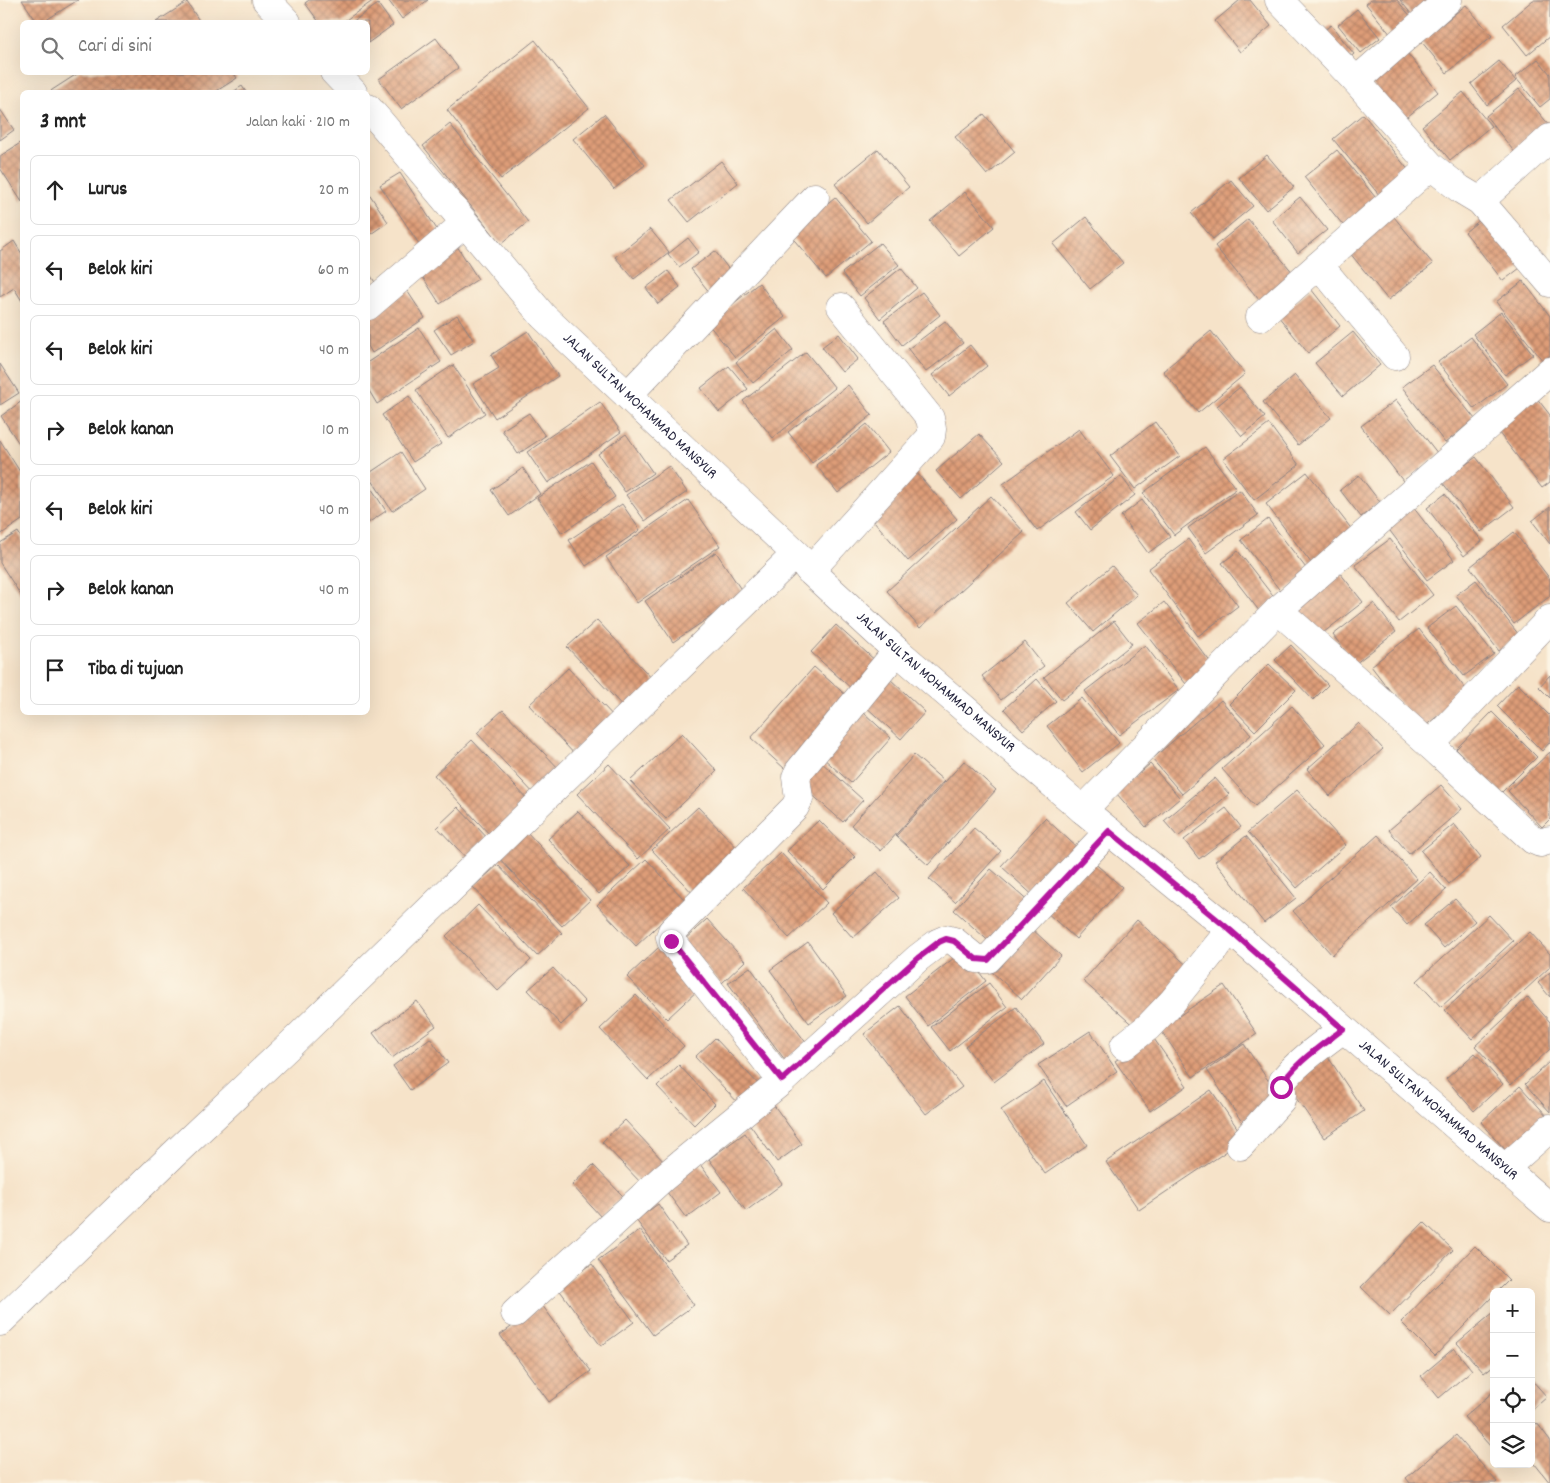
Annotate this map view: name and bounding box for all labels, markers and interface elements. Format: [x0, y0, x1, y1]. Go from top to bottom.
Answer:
search box [20, 20, 370, 75]
icon: search [38, 34, 66, 62]
text: Cari di sini [78, 34, 152, 61]
text: 3 mnt [40, 108, 86, 138]
text: Jalan kaki · 210 m [246, 111, 350, 134]
icon: ahead [41, 176, 69, 204]
text: Lurus [88, 177, 127, 204]
text: 20 m [319, 179, 349, 202]
icon: left [41, 256, 69, 284]
text: Belok kiri [88, 257, 152, 284]
text: 60 m [318, 259, 349, 282]
street label: JALAN SULTAN MOHAMMAD MANSYUR [557, 328, 722, 485]
icon: left [41, 336, 69, 364]
text: Belok kiri [88, 337, 152, 364]
text: 40 m [319, 339, 349, 362]
icon: right [41, 416, 69, 444]
text: Belok kanan [88, 417, 174, 444]
text: 10 m [322, 419, 349, 442]
icon: left [41, 496, 69, 524]
text: Belok kiri [88, 497, 152, 524]
text: 40 m [319, 499, 349, 522]
icon: right [41, 576, 69, 604]
text: Belok kanan [88, 577, 174, 604]
text: 40 m [319, 579, 349, 602]
street label: JALAN SULTAN MOHAMMAD MANSYUR [850, 607, 1020, 758]
icon: arrive [41, 656, 69, 684]
text: Tiba di tujuan [88, 657, 183, 684]
route end [660, 930, 683, 953]
street label: JALAN SULTAN MOHAMMAD MANSYUR [1353, 1035, 1522, 1186]
route start [1270, 1076, 1293, 1099]
map controls [1490, 1288, 1535, 1468]
button: + [1490, 1288, 1535, 1333]
button: − [1490, 1333, 1535, 1378]
button: locate [1490, 1378, 1535, 1423]
button: layers [1490, 1423, 1535, 1468]

